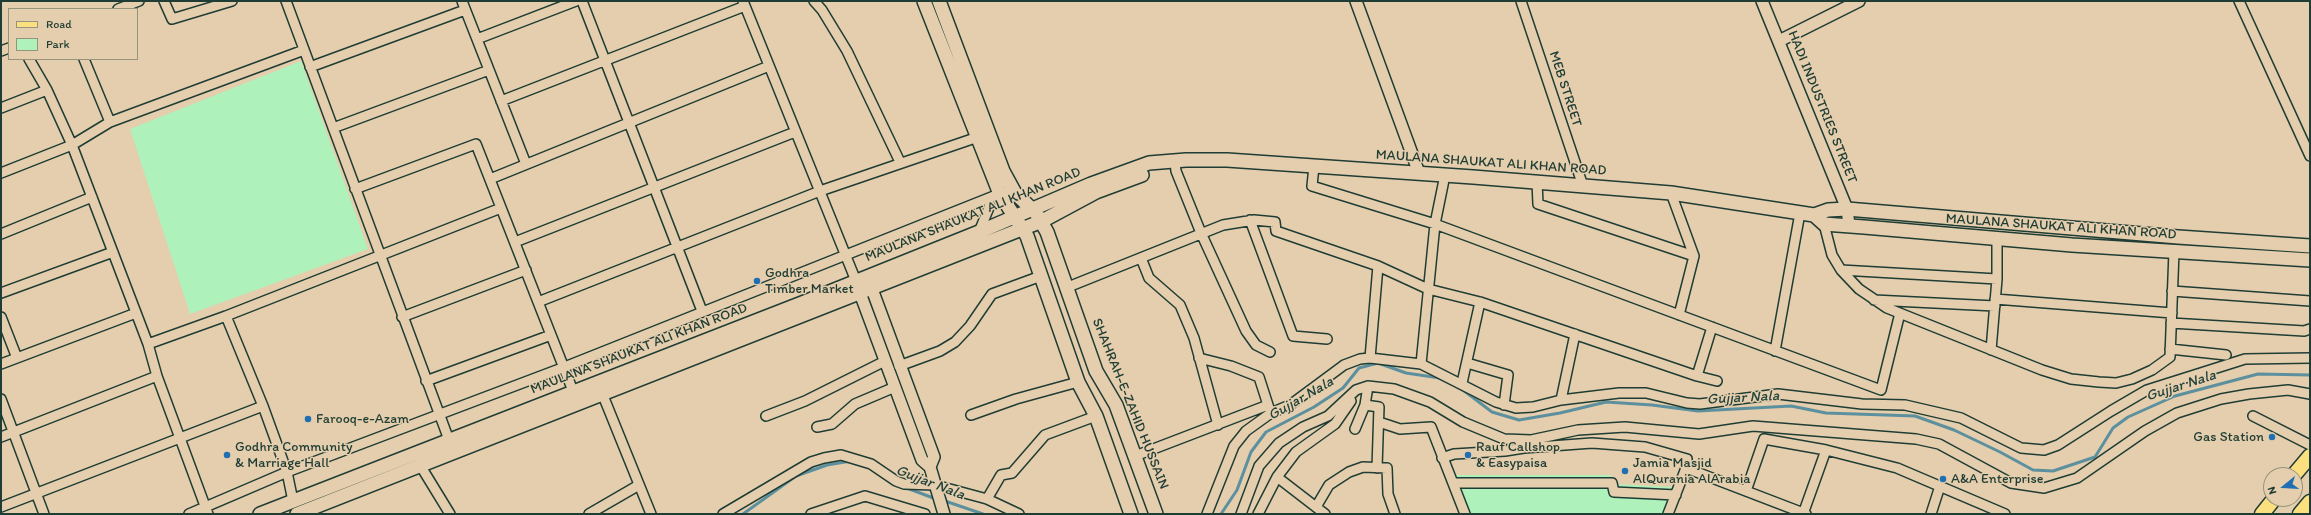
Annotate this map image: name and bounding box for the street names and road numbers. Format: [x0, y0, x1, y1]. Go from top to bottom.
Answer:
street label: HADI INDUSTRIES STREET [1784, 28, 1860, 186]
street label: MEB STREET [1545, 49, 1585, 129]
street label: MAULANA SHAUKAT ALI KHAN ROAD [1375, 147, 1607, 179]
street label: MAULANA SHAUKAT ALI KHAN ROAD [863, 164, 1083, 266]
street label: MAULANA SHAUKAT ALI KHAN ROAD [1945, 211, 2177, 243]
street label: MAULANA SHAUKAT ALI KHAN ROAD [528, 300, 750, 398]
street label: SHAHRAH-E-ZAHID HUSSAIN [1088, 316, 1172, 492]

